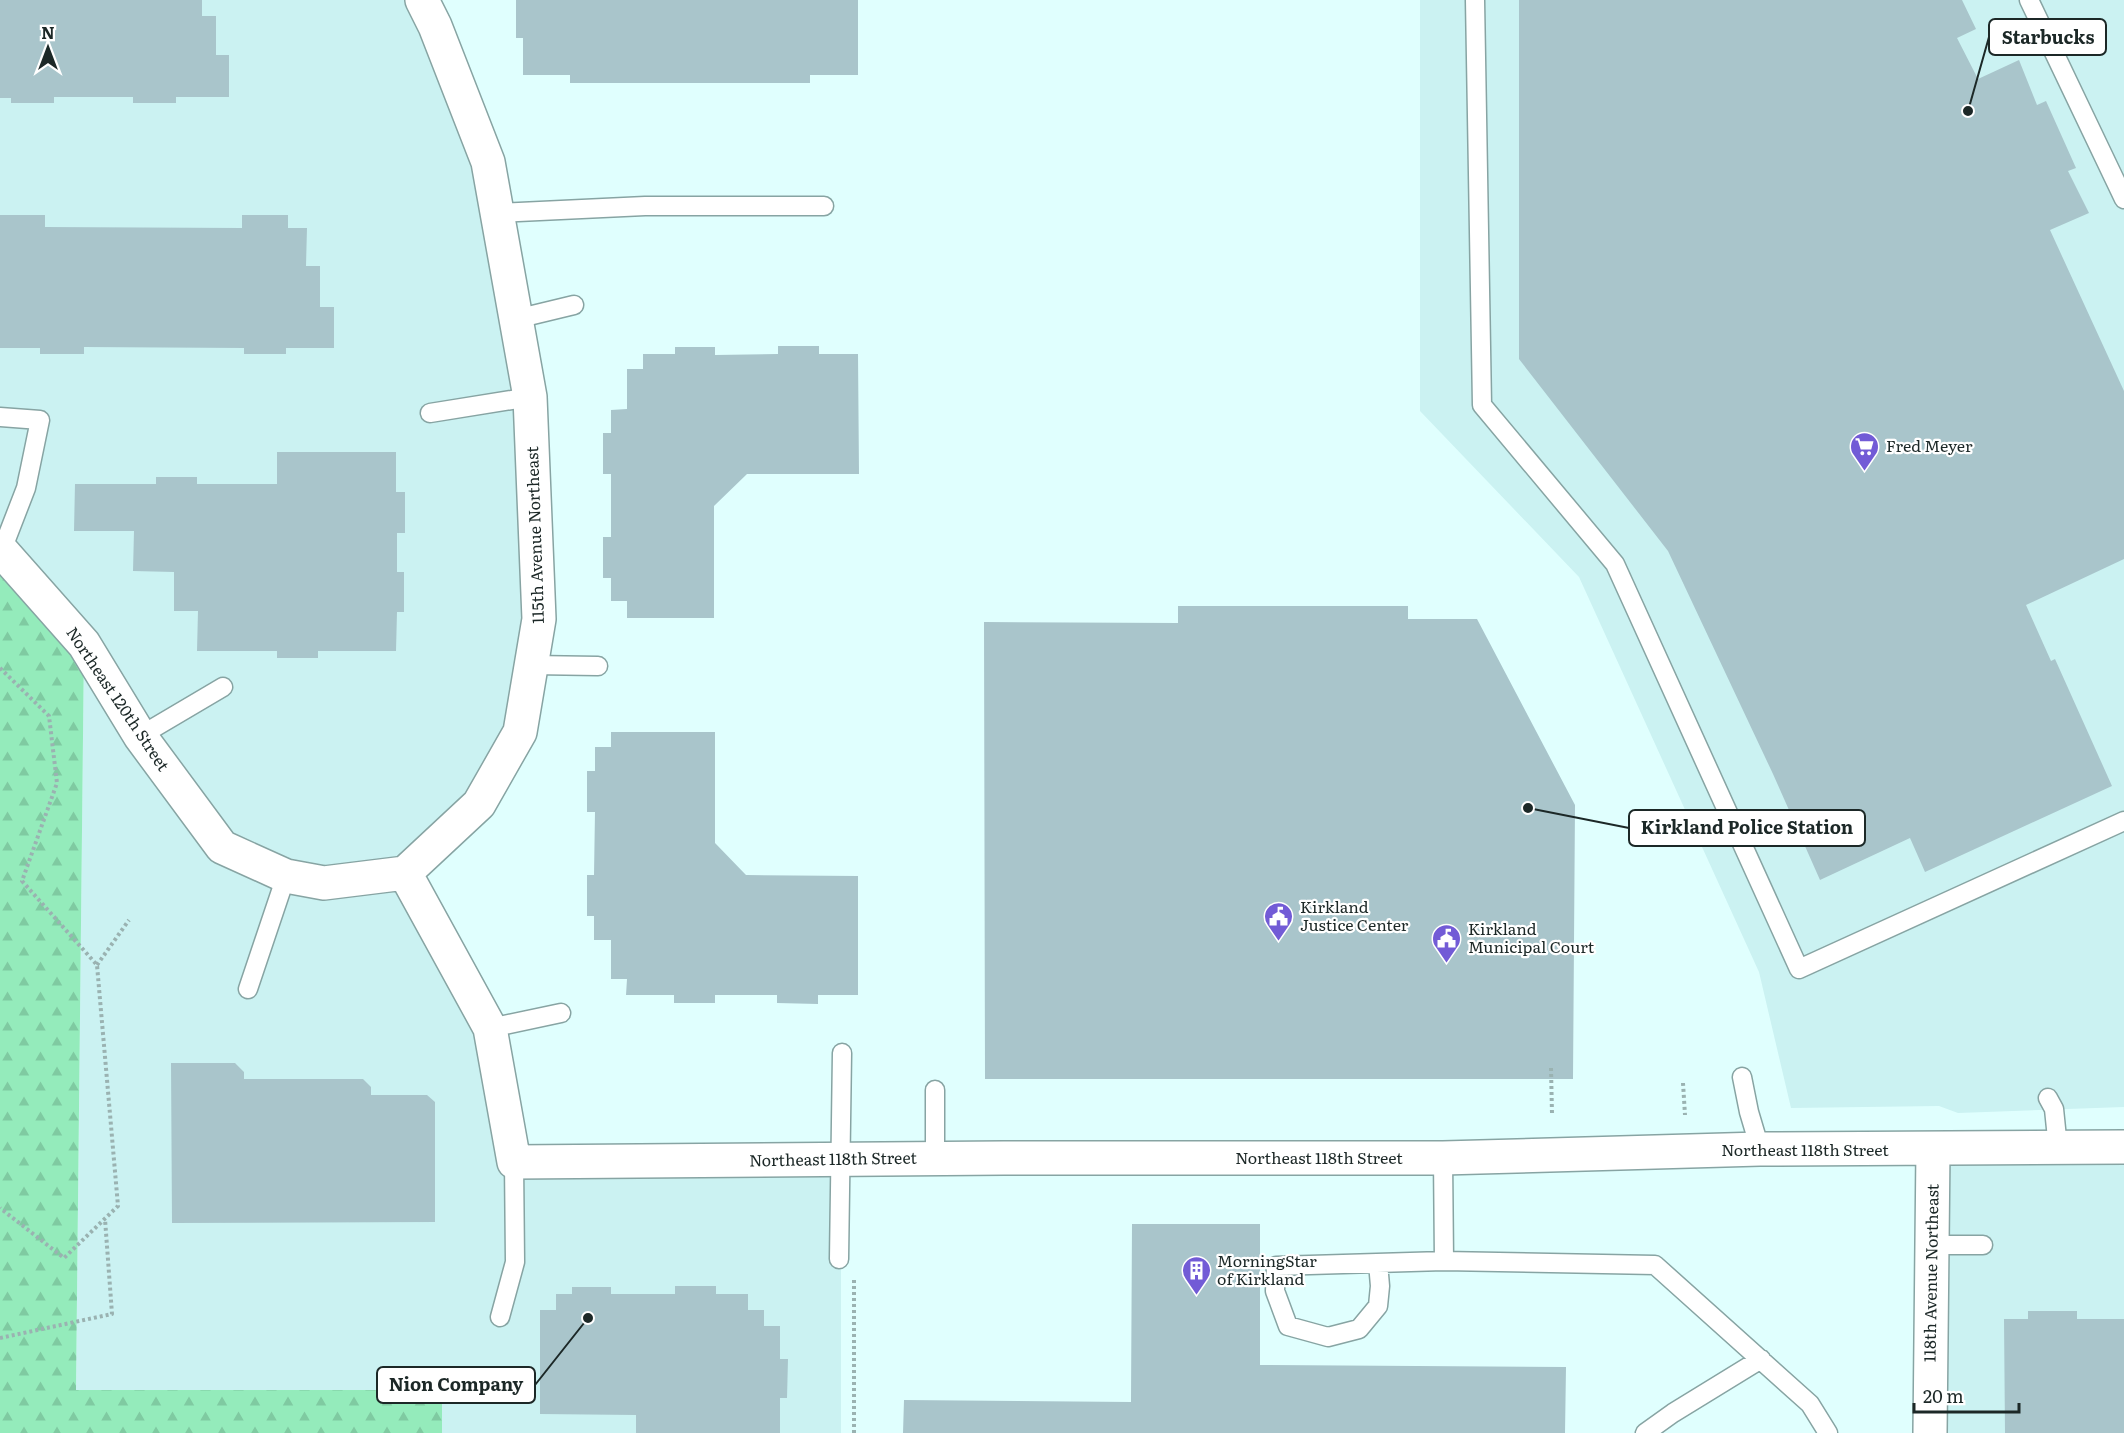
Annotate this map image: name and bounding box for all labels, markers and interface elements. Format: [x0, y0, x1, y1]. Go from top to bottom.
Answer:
north arrow [18, 18, 78, 78]
callout: Starbucks [1989, 19, 2106, 55]
text: N [41, 20, 55, 44]
text: Starbucks [2002, 23, 2094, 50]
supermarket icon: Fred Meyer [1849, 430, 1881, 472]
place label: Fred Meyer [1886, 433, 1973, 457]
street label: 115th Avenue Northeast [519, 445, 549, 624]
street label: Northeast 120th Street [61, 621, 177, 776]
callout: Kirkland Police Station [1629, 810, 1865, 846]
text: Kirkland Police Station [1641, 813, 1854, 840]
place label: Kirkland Justice Center [1300, 894, 1409, 936]
public building icon: Kirkland Justice Center [1263, 900, 1295, 942]
place label: Kirkland Municipal Court [1468, 916, 1595, 958]
public building icon: Kirkland Municipal Court [1431, 922, 1463, 964]
street label: Northeast 118th Street [1721, 1137, 1889, 1161]
street label: Northeast 118th Street [749, 1145, 918, 1171]
street label: Northeast 118th Street [1235, 1145, 1403, 1169]
street label: 118th Avenue Northeast [1916, 1183, 1944, 1362]
place label: MorningStar of Kirkland [1217, 1248, 1317, 1290]
building icon: MorningStar of Kirkland [1180, 1254, 1212, 1296]
callout: Nion Company [377, 1367, 535, 1403]
text: Nion Company [389, 1370, 523, 1397]
scale bar [1914, 1376, 2019, 1414]
text: 20 m [1923, 1382, 1964, 1409]

